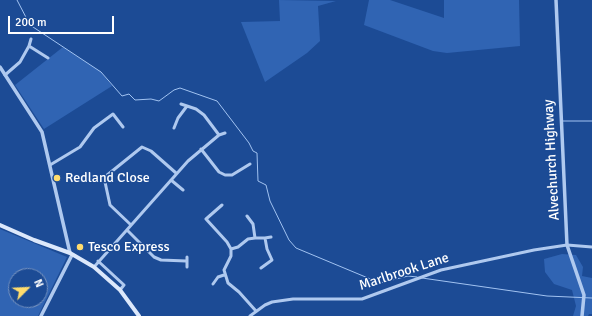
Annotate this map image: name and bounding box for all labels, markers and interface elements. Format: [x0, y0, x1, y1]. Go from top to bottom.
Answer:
scale bar [10, 8, 116, 34]
text: 200 m [15, 15, 47, 30]
street label: Alvechurch Highway [540, 99, 564, 221]
place label: Redland Close [65, 170, 150, 186]
marker: Redland Close [52, 173, 62, 183]
place label: Tesco Express [88, 239, 170, 255]
marker: Tesco Express [75, 242, 85, 252]
street label: Marlbrook Lane [357, 250, 451, 294]
north arrow [8, 268, 48, 308]
text: N [31, 277, 46, 289]

